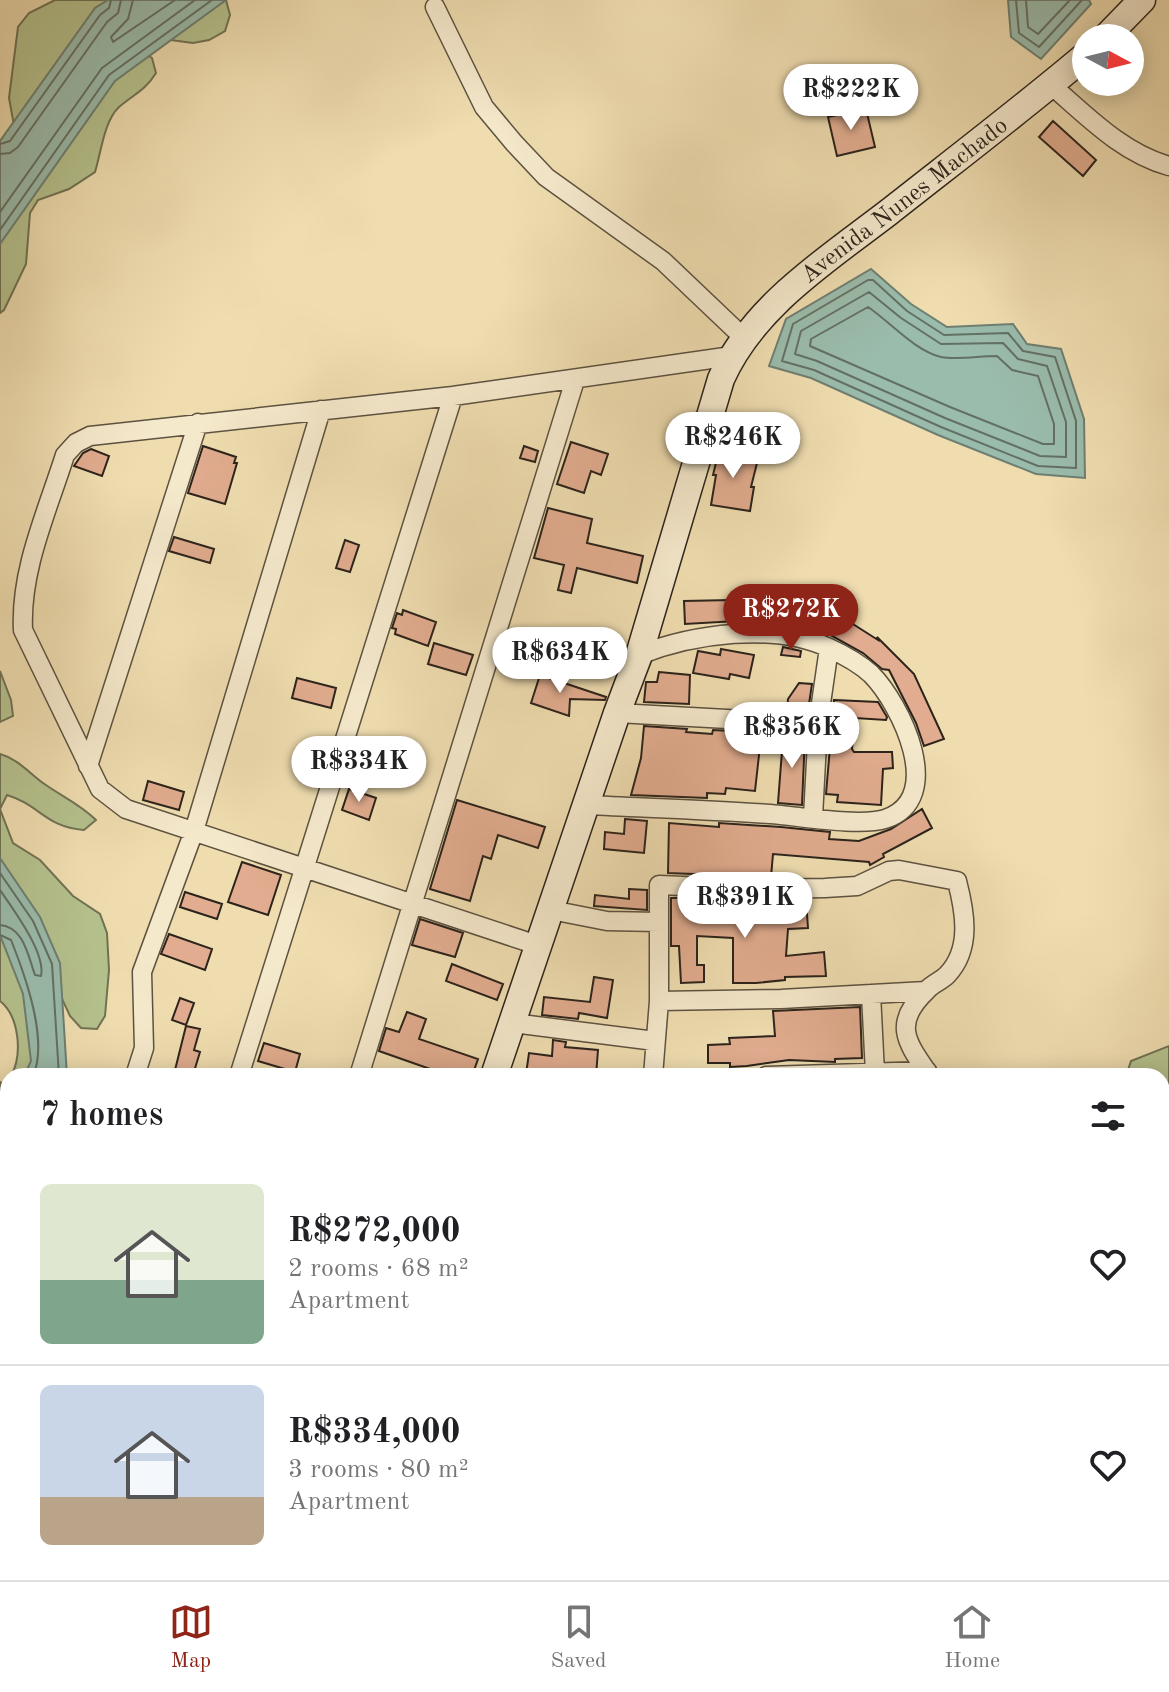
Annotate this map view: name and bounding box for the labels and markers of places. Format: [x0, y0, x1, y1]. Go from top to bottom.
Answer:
pin: R$222K [786, 64, 916, 132]
pin: R$246K [668, 412, 798, 480]
pin: R$272K [726, 584, 856, 652]
pin: R$634K [495, 627, 625, 695]
pin: R$356K [727, 702, 857, 770]
pin: R$334K [294, 736, 424, 804]
pin: R$391K [680, 872, 810, 940]

